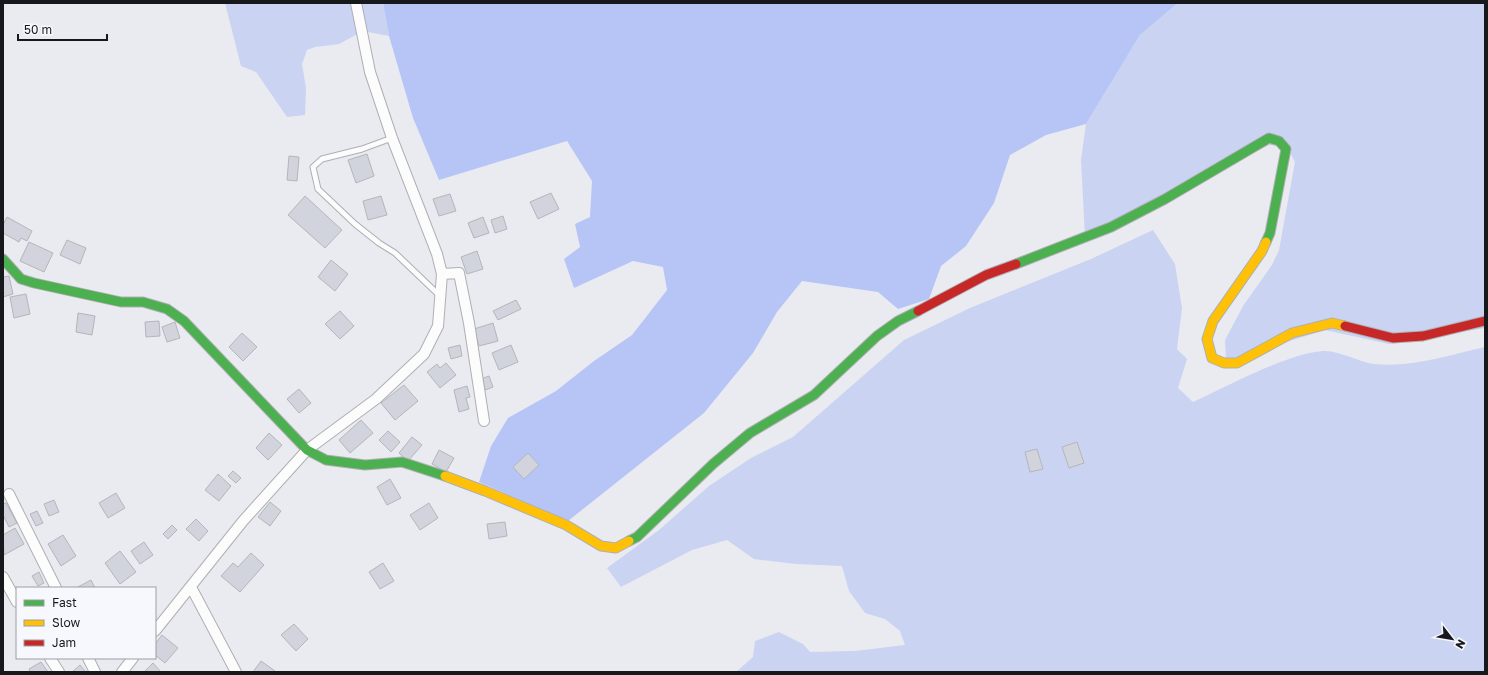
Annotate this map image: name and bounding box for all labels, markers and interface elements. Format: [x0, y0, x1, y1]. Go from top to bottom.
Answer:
scale bar [18, 16, 107, 42]
text: 50 m [24, 22, 52, 37]
legend [16, 587, 156, 659]
text: Fast [52, 595, 77, 610]
text: Slow [52, 615, 80, 630]
north arrow [1432, 619, 1472, 659]
text: Jam [52, 635, 76, 650]
text: N [1453, 637, 1469, 651]

